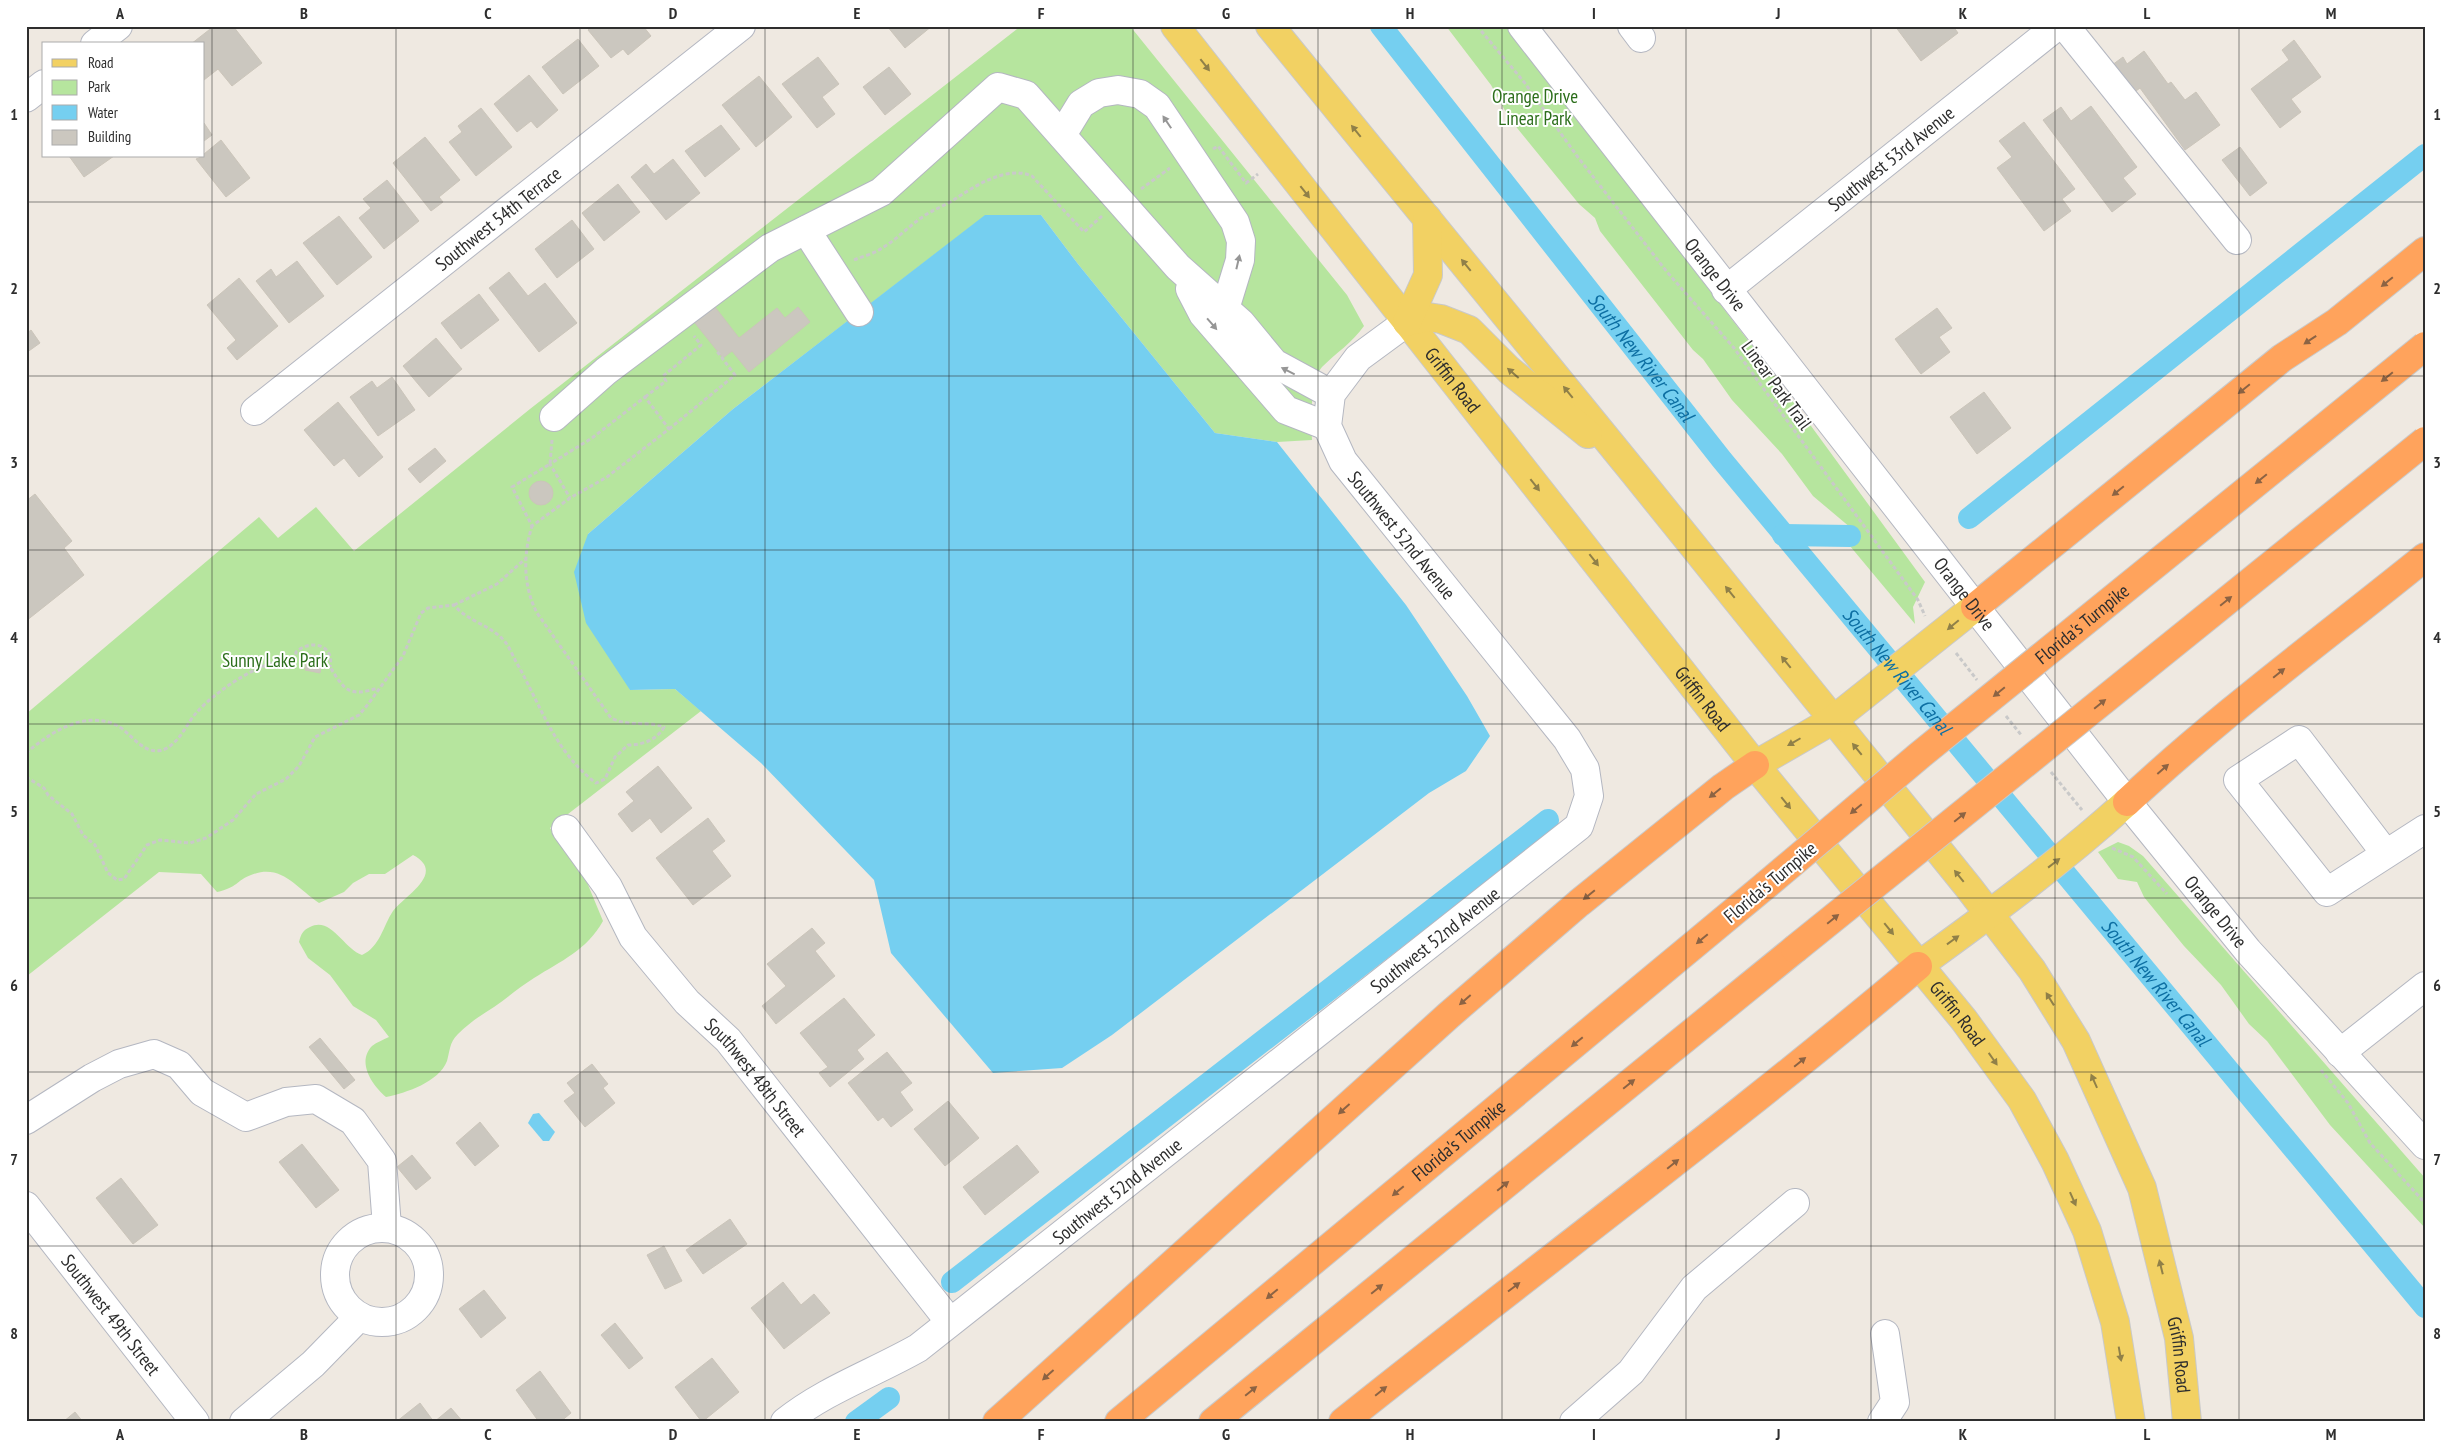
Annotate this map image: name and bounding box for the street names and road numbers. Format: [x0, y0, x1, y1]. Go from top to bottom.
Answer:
street label: Southwest 53rd Avenue [1823, 101, 1959, 216]
street label: Southwest 54th Terrace [430, 161, 566, 276]
street label: Orange Drive [1680, 233, 1752, 316]
street label: Linear Park Trail [1737, 336, 1818, 435]
street label: Griffin Road [1420, 342, 1486, 418]
street label: Southwest 52nd Avenue [1343, 466, 1461, 604]
street label: Orange Drive [1929, 552, 2001, 635]
street label: Florida's Turnpike [2030, 578, 2134, 669]
street label: Griffin Road [1670, 661, 1736, 736]
street label: Florida's Turnpike [1719, 836, 1821, 928]
street label: Orange Drive [2179, 870, 2253, 953]
street label: Southwest 52nd Avenue [1365, 881, 1504, 998]
street label: Griffin Road [1925, 976, 1991, 1051]
street label: Southwest 48th Street [700, 1013, 812, 1142]
street label: Florida's Turnpike [1407, 1095, 1510, 1186]
street label: Southwest 52nd Avenue [1047, 1132, 1187, 1249]
street label: Southwest 49th Street [56, 1249, 166, 1381]
street label: Griffin Road [2162, 1314, 2196, 1394]

